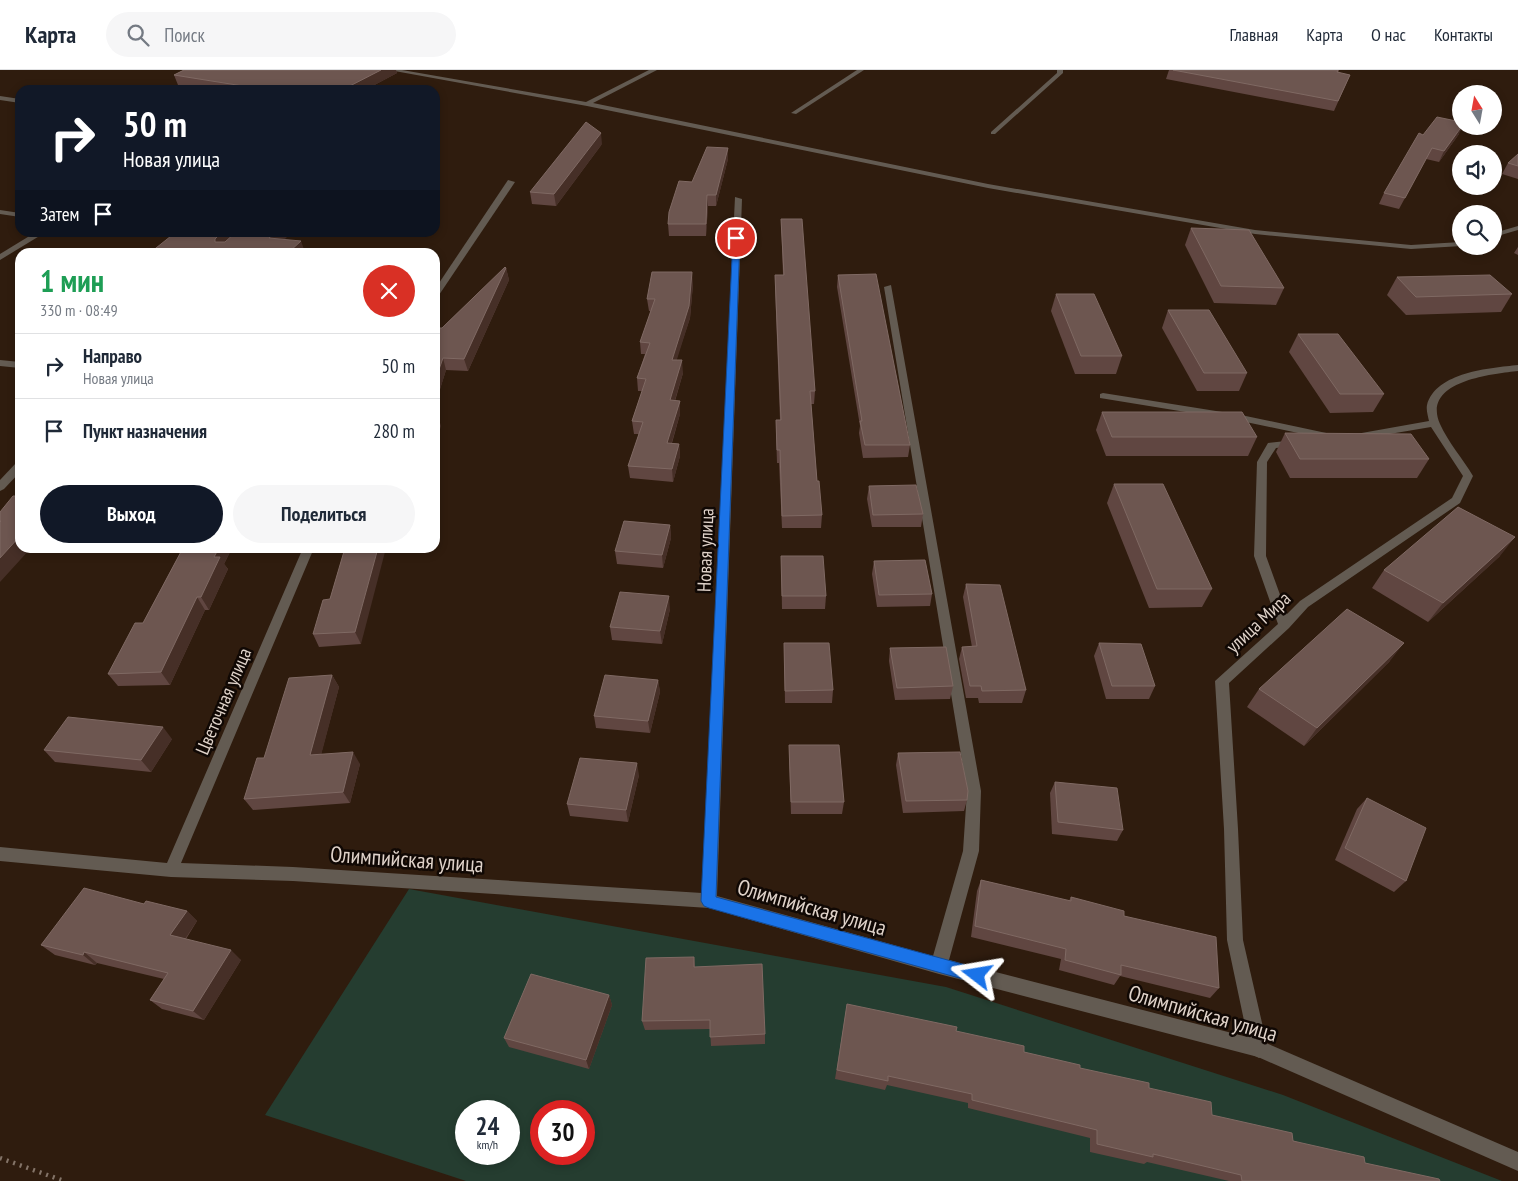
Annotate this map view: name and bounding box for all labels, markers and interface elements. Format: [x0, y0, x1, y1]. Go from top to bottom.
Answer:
search box [106, 12, 456, 57]
text: Карта [25, 19, 76, 50]
icon: search [124, 21, 152, 49]
text: Поиск [164, 23, 205, 47]
text: Главная [1230, 23, 1278, 46]
text: Карта [1306, 23, 1343, 46]
text: О нас [1371, 23, 1406, 46]
text: Контакты [1434, 23, 1493, 46]
north arrow [1452, 85, 1502, 135]
map controls [1452, 85, 1502, 255]
text: 50 m [123, 101, 187, 147]
icon: right [40, 105, 105, 170]
text: Новая улица [123, 145, 220, 173]
button: sound [1452, 145, 1502, 195]
icon: arrive [89, 200, 117, 228]
text: Затем [40, 202, 79, 226]
button: search [1452, 205, 1502, 255]
pin [715, 217, 757, 259]
icon: arrive [722, 224, 750, 252]
text: 1 мин [40, 261, 104, 300]
button: close [363, 265, 415, 317]
text: 330 m · 08:49 [40, 300, 118, 320]
text: Направо [83, 344, 142, 368]
icon: right [40, 352, 68, 380]
text: 50 m [382, 354, 415, 378]
text: Новая улица [83, 368, 154, 388]
icon: arrive [40, 417, 68, 445]
text: Пункт назначения [83, 419, 207, 443]
text: 280 m [373, 419, 415, 443]
button: Выход [40, 485, 223, 543]
button: Поделиться [233, 485, 415, 543]
street label: Новая улица [692, 508, 718, 592]
street label: улица Мира [1221, 586, 1295, 658]
street label: Цветочная улица [190, 644, 256, 758]
street label: Олимпийская улица [329, 840, 485, 878]
street label: Олимпийская улица [734, 872, 890, 942]
position arrow [950, 948, 1002, 1000]
street label: Олимпийская улица [1125, 978, 1281, 1048]
speed limit sign: 30 [530, 1100, 595, 1165]
text: 24 [476, 1110, 499, 1142]
text: km/h [477, 1137, 498, 1152]

